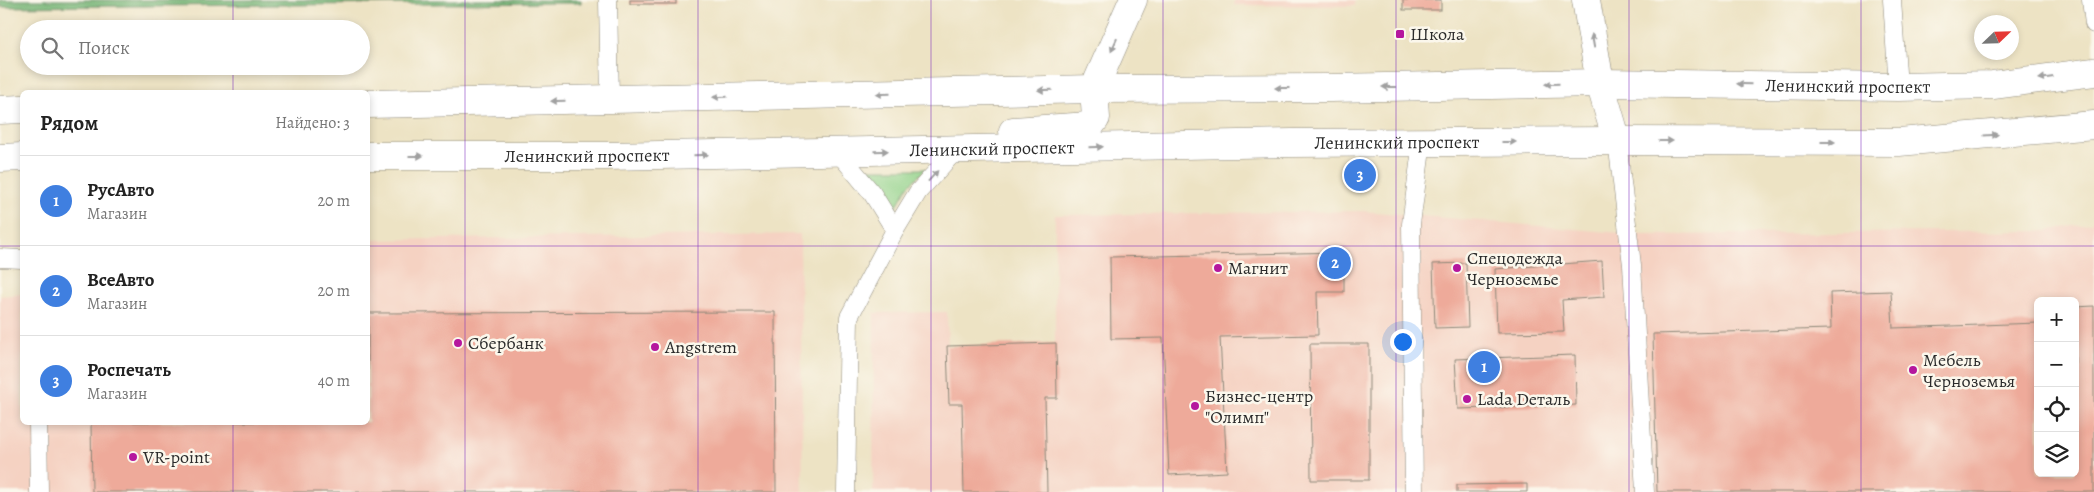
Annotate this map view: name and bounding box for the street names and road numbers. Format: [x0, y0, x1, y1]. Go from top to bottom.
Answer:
street label: Ленинский проспект [1765, 73, 1931, 99]
street label: Ленинский проспект [1314, 130, 1480, 155]
street label: Ленинский проспект [909, 135, 1075, 162]
street label: Ленинский проспект [504, 143, 670, 168]

